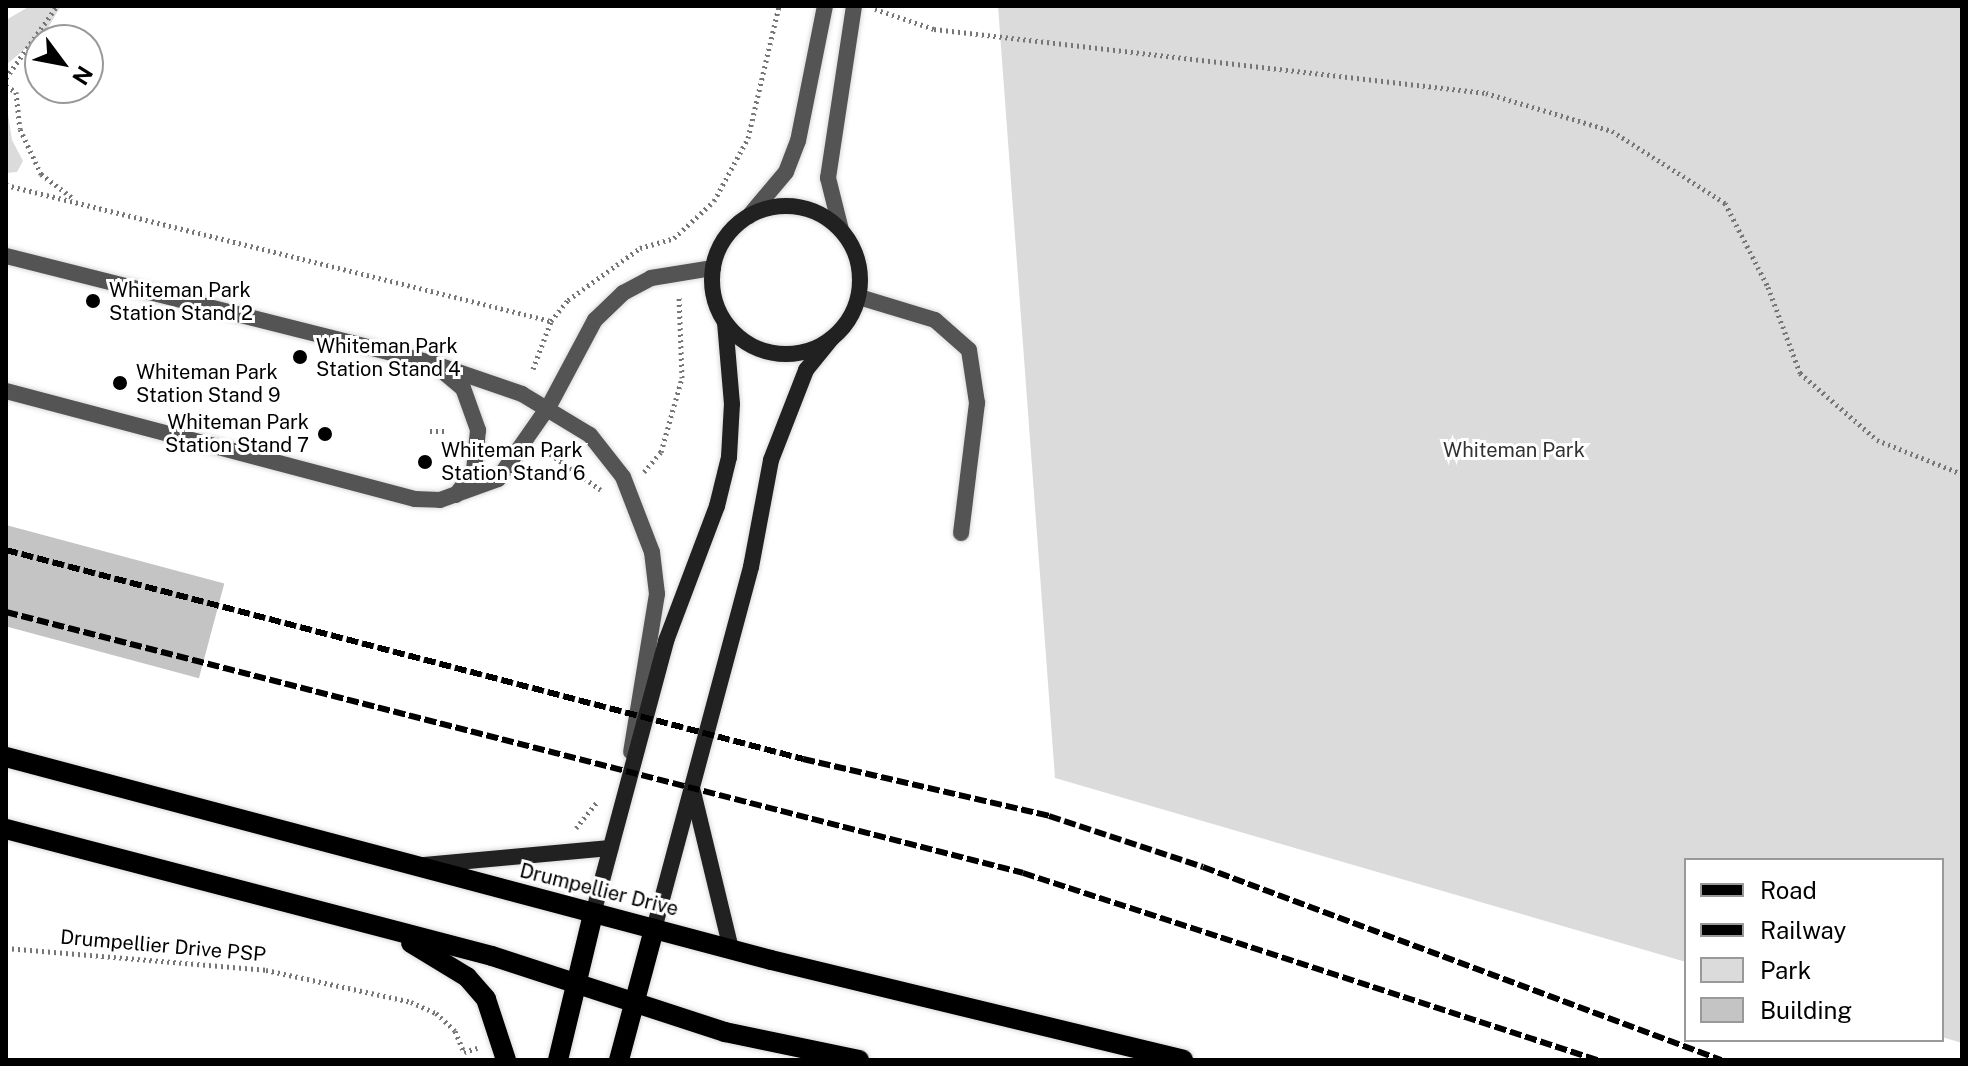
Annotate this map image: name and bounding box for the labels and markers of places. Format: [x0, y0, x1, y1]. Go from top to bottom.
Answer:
place label: Whiteman Park Station Stand 2 [109, 278, 253, 325]
marker: Whiteman Park Station Stand 2 [84, 292, 102, 310]
place label: Whiteman Park Station Stand 4 [316, 334, 460, 381]
marker: Whiteman Park Station Stand 4 [291, 348, 309, 366]
place label: Whiteman Park Station Stand 9 [136, 360, 280, 407]
marker: Whiteman Park Station Stand 9 [111, 374, 129, 392]
place label: Whiteman Park Station Stand 7 [165, 410, 309, 457]
marker: Whiteman Park Station Stand 7 [316, 425, 334, 443]
place label: Whiteman Park Station Stand 6 [441, 438, 585, 485]
marker: Whiteman Park Station Stand 6 [416, 453, 434, 471]

